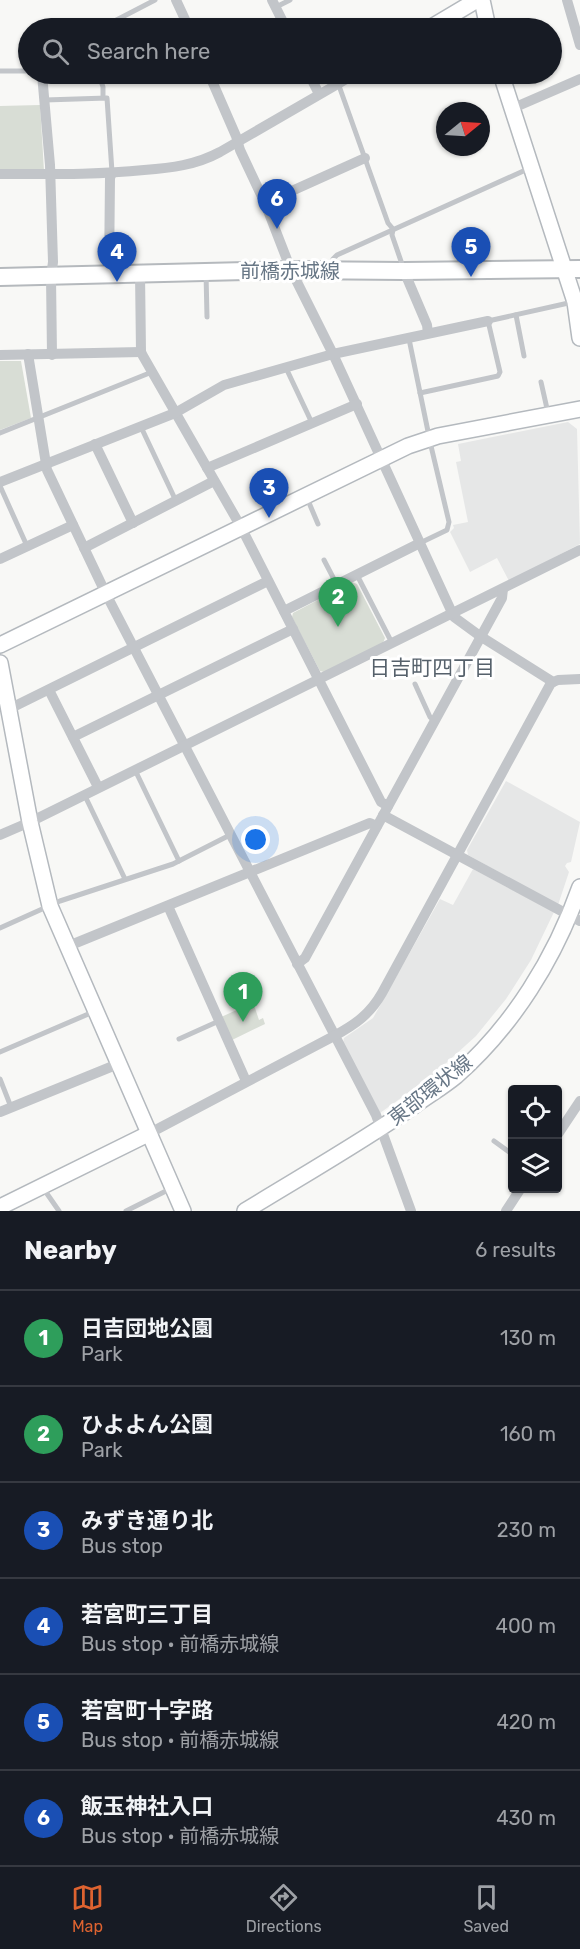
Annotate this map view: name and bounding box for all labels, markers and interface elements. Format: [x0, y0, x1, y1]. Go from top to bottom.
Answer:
search box [18, 18, 562, 84]
icon: search [39, 35, 72, 68]
text: Search here [87, 38, 210, 65]
north arrow [436, 102, 490, 156]
pin: 6 [258, 180, 296, 229]
pin: 5 [452, 228, 490, 277]
pin: 4 [98, 232, 136, 282]
street label: 前橋赤城線 [240, 259, 340, 283]
pin: 3 [250, 468, 288, 518]
pin: 2 [318, 578, 358, 627]
district label: 日吉町四丁目 [369, 655, 495, 680]
your location [241, 825, 270, 854]
pin: 1 [224, 972, 262, 1022]
street label: 東部環状線 [383, 1050, 477, 1130]
map controls [508, 1085, 562, 1193]
button: locate [508, 1085, 562, 1139]
button: layers [508, 1139, 562, 1193]
text: Nearby [24, 1235, 117, 1266]
text: 6 results [475, 1238, 556, 1262]
text: 日吉団地公園 [81, 1315, 213, 1342]
text: 1 [39, 1326, 48, 1350]
text: 130 m [500, 1326, 556, 1350]
text: Park [81, 1342, 123, 1366]
text: ひよよん公園 [81, 1411, 213, 1438]
text: 2 [37, 1422, 50, 1446]
text: 160 m [500, 1422, 556, 1446]
text: Park [81, 1438, 123, 1462]
text: みずき通り北 [81, 1507, 213, 1534]
text: 3 [37, 1518, 50, 1542]
text: 230 m [497, 1518, 556, 1542]
text: Bus stop [81, 1534, 163, 1558]
text: 若宮町三丁目 [81, 1601, 213, 1628]
text: 4 [37, 1614, 50, 1638]
text: 400 m [496, 1614, 556, 1638]
text: Bus stop · 前橋赤城線 [81, 1632, 279, 1656]
text: 若宮町十字路 [81, 1697, 213, 1724]
text: 5 [37, 1710, 50, 1734]
text: 420 m [496, 1710, 556, 1734]
text: Bus stop · 前橋赤城線 [81, 1728, 279, 1752]
text: 飯玉神社入口 [81, 1793, 213, 1820]
text: 6 [37, 1806, 50, 1830]
text: 430 m [496, 1806, 556, 1830]
text: Bus stop · 前橋赤城線 [81, 1824, 279, 1848]
tab: Map [71, 1881, 104, 1936]
tab: Directions [246, 1881, 322, 1936]
tab: Saved [463, 1881, 509, 1936]

